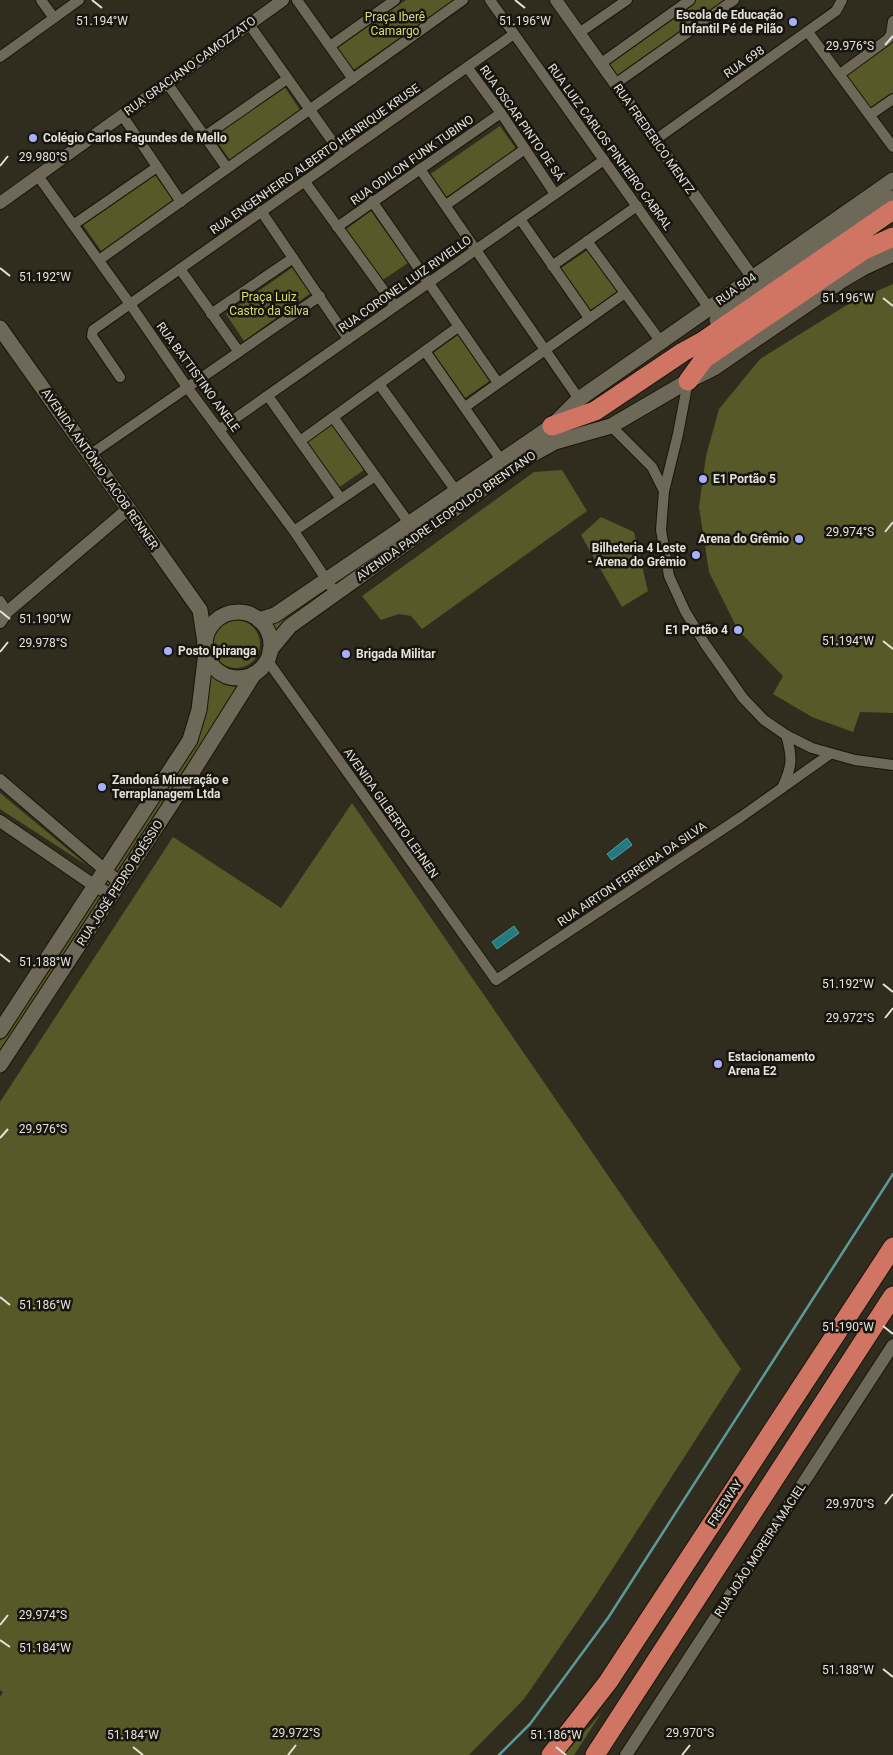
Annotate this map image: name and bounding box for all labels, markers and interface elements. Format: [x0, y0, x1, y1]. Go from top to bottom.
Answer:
place label: Escola de Educação Infantil Pé de Pilão [676, 8, 783, 36]
park label: Praça Iberê Camargo [365, 10, 425, 38]
text: 51.194°W [76, 14, 128, 28]
street label: RUA GRACIANO CAMOZZATO [122, 14, 258, 118]
text: 51.196°W [499, 14, 551, 28]
marker: Escola de Educação Infantil Pé de Pilão [787, 16, 799, 28]
text: 29.976°S [826, 39, 874, 53]
street label: RUA 698 [721, 43, 767, 81]
street label: RUA LUIZ CARLOS PINHEIRO CABRAL [545, 61, 675, 233]
street label: RUA OSCAR PINTO DE SÁ [477, 62, 568, 183]
street label: RUA ENGENHEIRO ALBERTO HENRIQUE KRUSE [207, 81, 423, 237]
street label: RUA FREDERICO MENTZ [611, 81, 697, 197]
street label: RUA ODILON FUNK TUBINO [348, 112, 476, 208]
place label: Colégio Carlos Fagundes de Mello [43, 131, 227, 145]
marker: Colégio Carlos Fagundes de Mello [27, 132, 39, 144]
text: 29.980°S [19, 150, 67, 164]
street label: RUA CORONEL LUIZ RIVIELLO [336, 233, 474, 335]
text: 51.192°W [19, 270, 71, 284]
street label: RUA 504 [713, 270, 759, 308]
park label: Praça Luiz Castro da Silva [229, 290, 309, 318]
text: 51.196°W [822, 291, 874, 305]
street label: RUA BATTISTINO ANELE [154, 320, 243, 435]
street label: AVENIDA ANTÔNIO JACOB RENNER [39, 385, 162, 553]
street label: AVENIDA PADRE LEOPOLDO BRENTANO [353, 448, 539, 584]
place label: E1 Portão 5 [713, 472, 776, 486]
marker: E1 Portão 5 [697, 473, 709, 485]
text: 29.974°S [826, 525, 874, 539]
place label: Arena do Grêmio [698, 532, 789, 546]
marker: Arena do Grêmio [793, 533, 805, 545]
place label: Bilheteria 4 Leste - Arena do Grêmio [588, 541, 687, 569]
marker: Bilheteria 4 Leste - Arena do Grêmio [690, 549, 702, 561]
text: 51.190°W [19, 612, 71, 626]
place label: E1 Portão 4 [665, 623, 728, 637]
marker: E1 Portão 4 [732, 624, 744, 636]
text: 51.194°W [822, 634, 874, 648]
text: 29.978°S [19, 636, 67, 650]
place label: Posto Ipiranga [178, 644, 257, 658]
marker: Posto Ipiranga [162, 645, 174, 657]
place label: Brigada Militar [356, 647, 436, 661]
marker: Brigada Militar [340, 648, 352, 660]
street label: AVENIDA GILBERTO LEHNEN [341, 745, 441, 881]
place label: Zandoná Mineração e Terraplanagem Ltda [112, 773, 229, 801]
marker: Zandoná Mineração e Terraplanagem Ltda [96, 781, 108, 793]
street label: RUA JOSÉ PEDRO BOÉSSIO [73, 817, 166, 948]
street label: RUA AIRTON FERREIRA DA SILVA [555, 819, 709, 929]
text: 51.188°W [19, 955, 71, 969]
text: 51.192°W [822, 977, 874, 991]
text: 29.972°S [826, 1011, 874, 1025]
place label: Estacionamento Arena E2 [728, 1050, 815, 1078]
marker: Estacionamento Arena E2 [712, 1058, 724, 1070]
text: 29.976°S [19, 1122, 67, 1136]
text: 51.186°W [19, 1298, 71, 1312]
text: 51.190°W [822, 1320, 874, 1334]
street label: FREEWAY [705, 1476, 746, 1529]
street label: RUA JOÃO MOREIRA MACIEL [710, 1479, 809, 1620]
text: 29.970°S [826, 1497, 874, 1511]
text: 29.974°S [19, 1608, 67, 1622]
text: 51.184°W [19, 1641, 71, 1655]
text: 51.188°W [822, 1663, 874, 1677]
text: 29.972°S [272, 1726, 320, 1740]
text: 29.970°S [666, 1726, 714, 1740]
text: 51.184°W [107, 1728, 159, 1742]
text: 51.186°W [530, 1728, 582, 1742]

